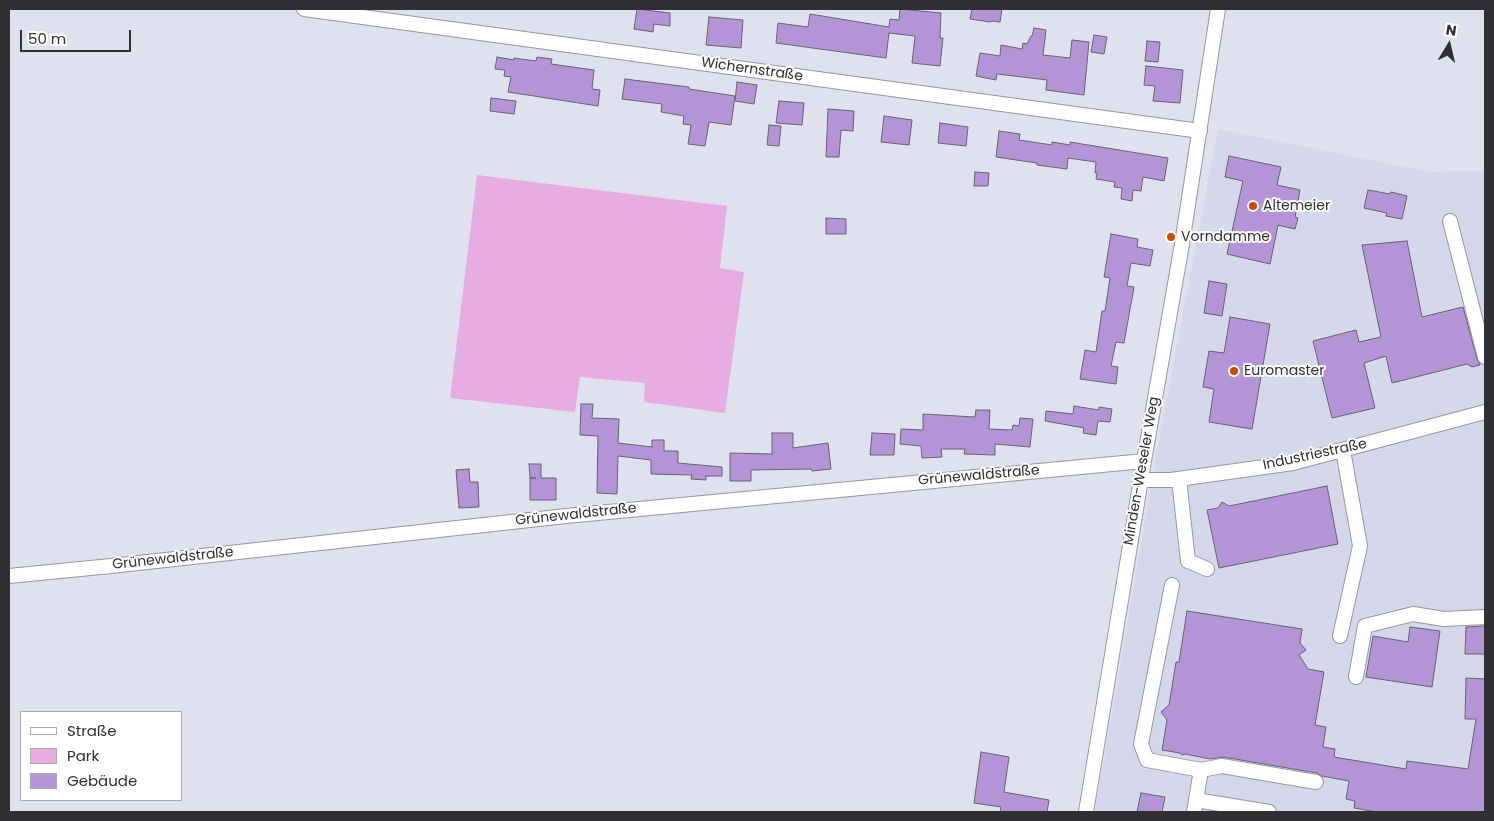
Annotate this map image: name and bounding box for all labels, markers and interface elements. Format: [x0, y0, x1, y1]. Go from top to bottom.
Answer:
text: N [1445, 19, 1458, 41]
scale bar [22, 20, 134, 52]
north arrow [1424, 20, 1474, 70]
text: 50 m [28, 28, 66, 49]
street label: Wichernstraße [700, 55, 804, 85]
place label: Altemeier [1263, 198, 1330, 214]
marker: Altemeier [1247, 200, 1259, 212]
place label: Vorndamme [1181, 229, 1270, 245]
marker: Vorndamme [1165, 231, 1177, 243]
place label: Euromaster [1244, 363, 1325, 379]
marker: Euromaster [1228, 365, 1240, 377]
street label: Minden-Weseler Weg [1121, 395, 1163, 547]
street label: Industriestraße [1261, 436, 1369, 474]
street label: Grünewaldstraße [918, 462, 1040, 490]
street label: Grünewaldstraße [515, 500, 637, 530]
street label: Grünewaldstraße [112, 544, 234, 574]
legend [20, 711, 182, 801]
text: Straße [67, 720, 117, 741]
text: Park [67, 745, 99, 766]
text: Gebäude [67, 770, 137, 791]

